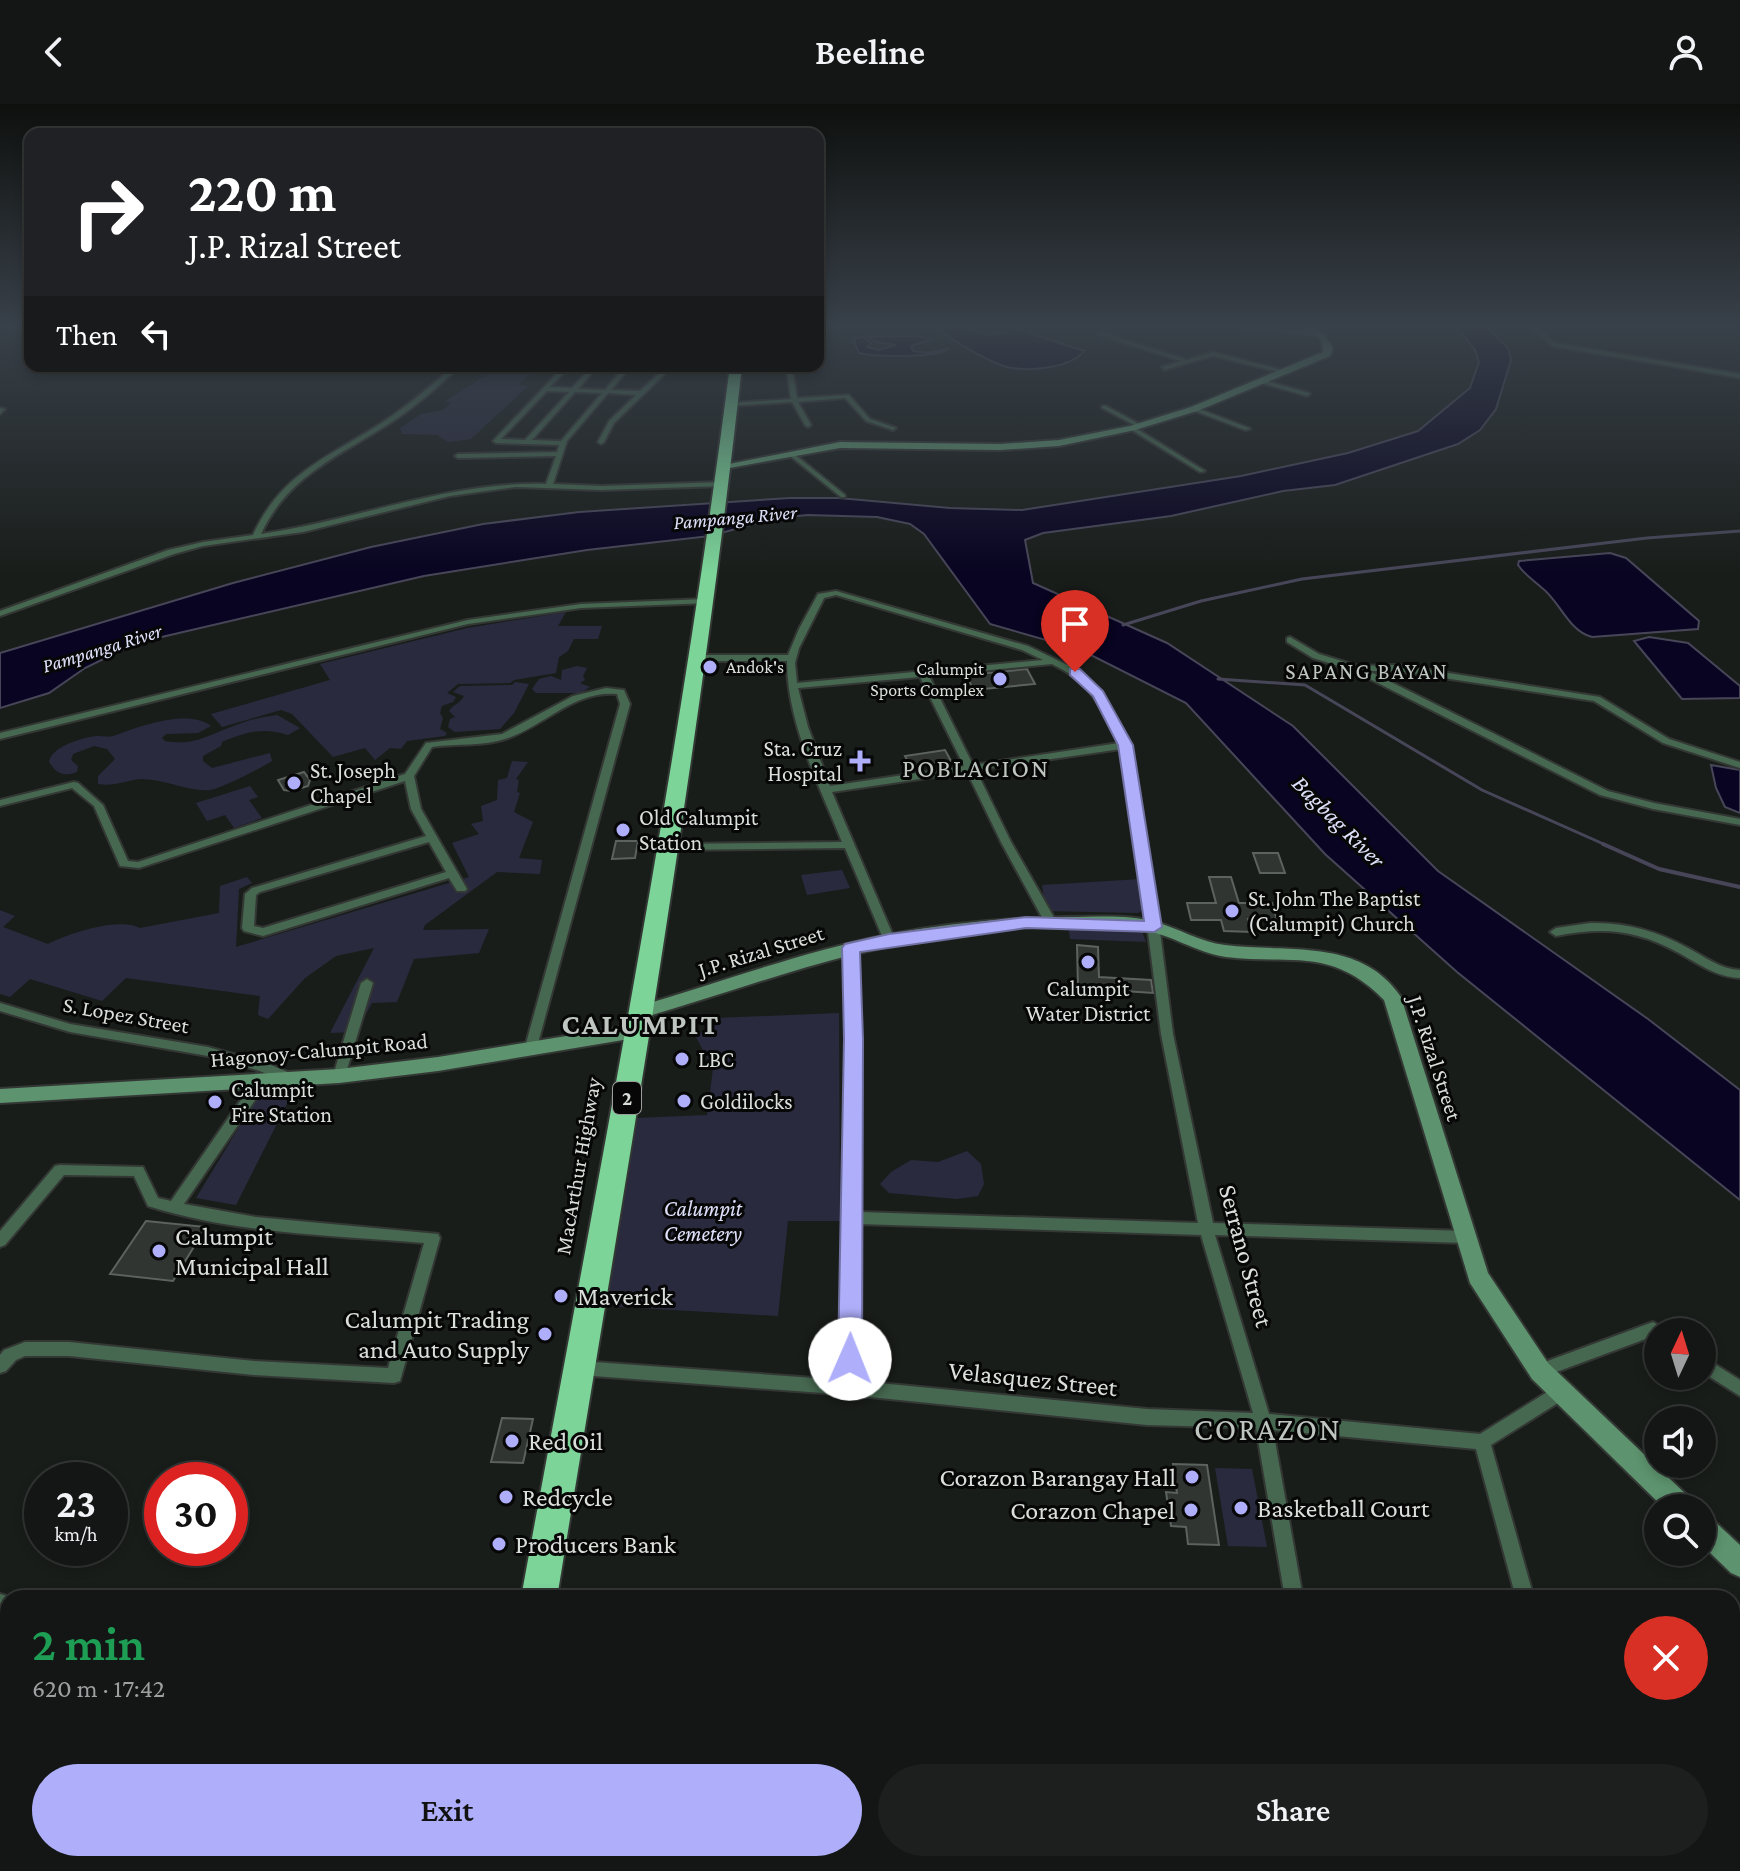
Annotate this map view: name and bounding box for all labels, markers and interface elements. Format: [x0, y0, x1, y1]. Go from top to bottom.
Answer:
icon: back [32, 30, 76, 74]
icon: person [1664, 30, 1708, 74]
text: Beeline [815, 32, 925, 72]
icon: right [56, 160, 160, 264]
text: 220 m [188, 161, 337, 223]
text: J.P. Rizal Street [188, 226, 401, 266]
icon: left [134, 312, 178, 356]
text: Then [56, 318, 118, 351]
water label: Pampanga River [672, 501, 799, 534]
pin [1041, 590, 1109, 672]
icon: arrive [1053, 602, 1097, 646]
water label: Pampanga River [40, 619, 166, 678]
place label: Andok's [726, 657, 784, 677]
marker: Andok's [701, 658, 719, 676]
place label: Calumpit Sports Complex [870, 659, 985, 700]
district label: SAPANG BAYAN [1285, 659, 1449, 684]
marker: Calumpit Sports Complex [991, 670, 1009, 688]
place label: Sta. Cruz Hospital [763, 736, 842, 786]
marker: Sta. Cruz Hospital [849, 750, 871, 772]
district label: POBLACION [902, 754, 1050, 783]
place label: St. Joseph Chapel [310, 758, 396, 808]
water label: Bagbag River [1287, 769, 1391, 873]
marker: St. Joseph Chapel [285, 774, 303, 792]
place label: Old Calumpit Station [639, 805, 759, 855]
marker: Old Calumpit Station [614, 821, 632, 839]
place label: St. John The Baptist (Calumpit) Church [1248, 886, 1421, 937]
marker: St. John The Baptist (Calumpit) Church [1223, 902, 1241, 920]
street label: J.P. Rizal Street [693, 920, 827, 983]
marker: Calumpit Water District [1079, 953, 1097, 971]
place label: Calumpit Water District [1026, 976, 1151, 1026]
street label: J.P. Rizal Street [1402, 990, 1467, 1124]
street label: S. Lopez Street [61, 992, 192, 1038]
district label: CALUMPIT [562, 1007, 720, 1040]
street label: Hagonoy-Calumpit Road [209, 1028, 429, 1072]
place label: LBC [698, 1047, 734, 1072]
marker: LBC [673, 1050, 691, 1068]
street label: MacArthur Highway [550, 1075, 606, 1257]
place label: Calumpit Fire Station [231, 1077, 332, 1127]
road number: 2 [613, 1082, 641, 1114]
place label: Goldilocks [700, 1089, 793, 1114]
marker: Goldilocks [675, 1092, 693, 1110]
marker: Calumpit Fire Station [206, 1093, 224, 1111]
street label: Serrano Street [1213, 1182, 1279, 1331]
park label: Calumpit Cemetery [664, 1196, 743, 1246]
place label: Calumpit Municipal Hall [175, 1222, 329, 1281]
marker: Calumpit Municipal Hall [150, 1242, 168, 1260]
place label: Maverick [577, 1282, 673, 1311]
marker: Maverick [552, 1287, 570, 1305]
place label: Calumpit Trading and Auto Supply [344, 1305, 530, 1364]
position arrow [808, 1317, 892, 1401]
north arrow [1644, 1318, 1716, 1390]
map controls [1644, 1318, 1716, 1566]
marker: Calumpit Trading and Auto Supply [536, 1325, 554, 1343]
street label: Velasquez Street [947, 1356, 1119, 1402]
button: sound [1644, 1406, 1716, 1478]
district label: CORAZON [1194, 1411, 1342, 1447]
place label: Red Oil [528, 1427, 603, 1456]
marker: Red Oil [503, 1432, 521, 1450]
speed limit sign: 30 [144, 1462, 248, 1566]
place label: Corazon Barangay Hall [939, 1463, 1176, 1492]
marker: Corazon Barangay Hall [1183, 1468, 1201, 1486]
text: 23 [56, 1481, 96, 1526]
place label: Redcycle [522, 1483, 613, 1512]
marker: Redcycle [497, 1488, 515, 1506]
place label: Basketball Court [1257, 1494, 1430, 1523]
button: search [1644, 1494, 1716, 1566]
place label: Corazon Chapel [1010, 1496, 1175, 1525]
marker: Basketball Court [1232, 1499, 1250, 1517]
marker: Corazon Chapel [1182, 1501, 1200, 1519]
text: km/h [54, 1523, 98, 1545]
place label: Producers Bank [515, 1530, 677, 1559]
marker: Producers Bank [490, 1535, 508, 1553]
button: close [1624, 1616, 1708, 1700]
text: 2 min [32, 1617, 145, 1670]
text: 620 m · 17:42 [32, 1674, 165, 1703]
button: Exit [32, 1764, 862, 1856]
button: Share [878, 1764, 1708, 1856]

